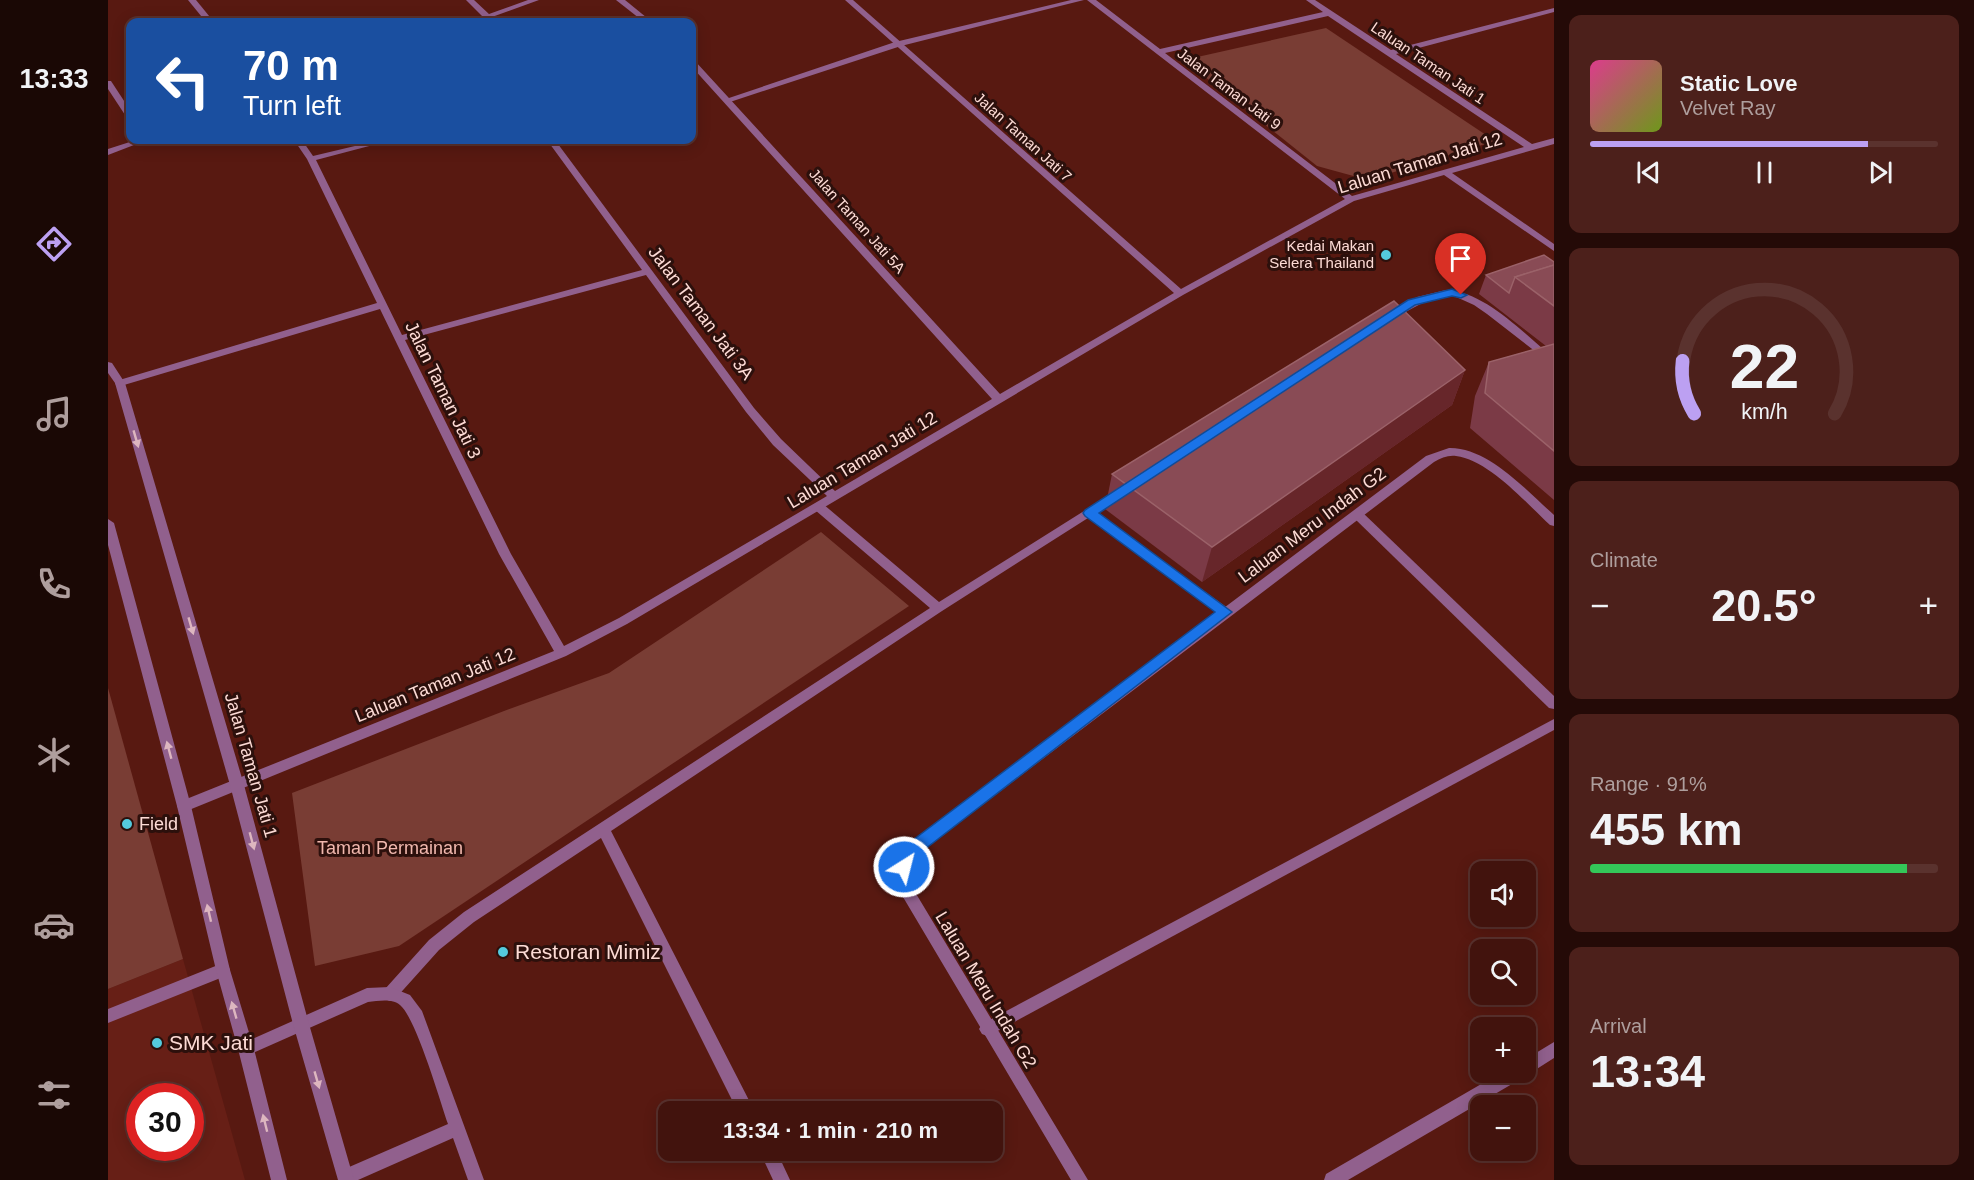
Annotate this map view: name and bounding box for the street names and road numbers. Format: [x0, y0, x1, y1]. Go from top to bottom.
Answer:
street label: Laluan Taman Jati 1 [1368, 18, 1489, 107]
street label: Jalan Taman Jati 9 [1174, 44, 1284, 133]
street label: Jalan Taman Jati 7 [971, 89, 1075, 185]
street label: Laluan Taman Jati 12 [1335, 128, 1505, 198]
street label: Jalan Taman Jati 5A [806, 165, 909, 276]
street label: Jalan Taman Jati 3A [644, 242, 758, 384]
street label: Jalan Taman Jati 3 [401, 318, 485, 462]
street label: Laluan Taman Jati 12 [784, 407, 940, 513]
street label: Laluan Meru Indah G2 [1234, 463, 1390, 587]
street label: Laluan Taman Jati 12 [352, 644, 518, 726]
street label: Jalan Taman Jati 1 [221, 690, 281, 840]
street label: Laluan Meru Indah G2 [931, 908, 1041, 1072]

